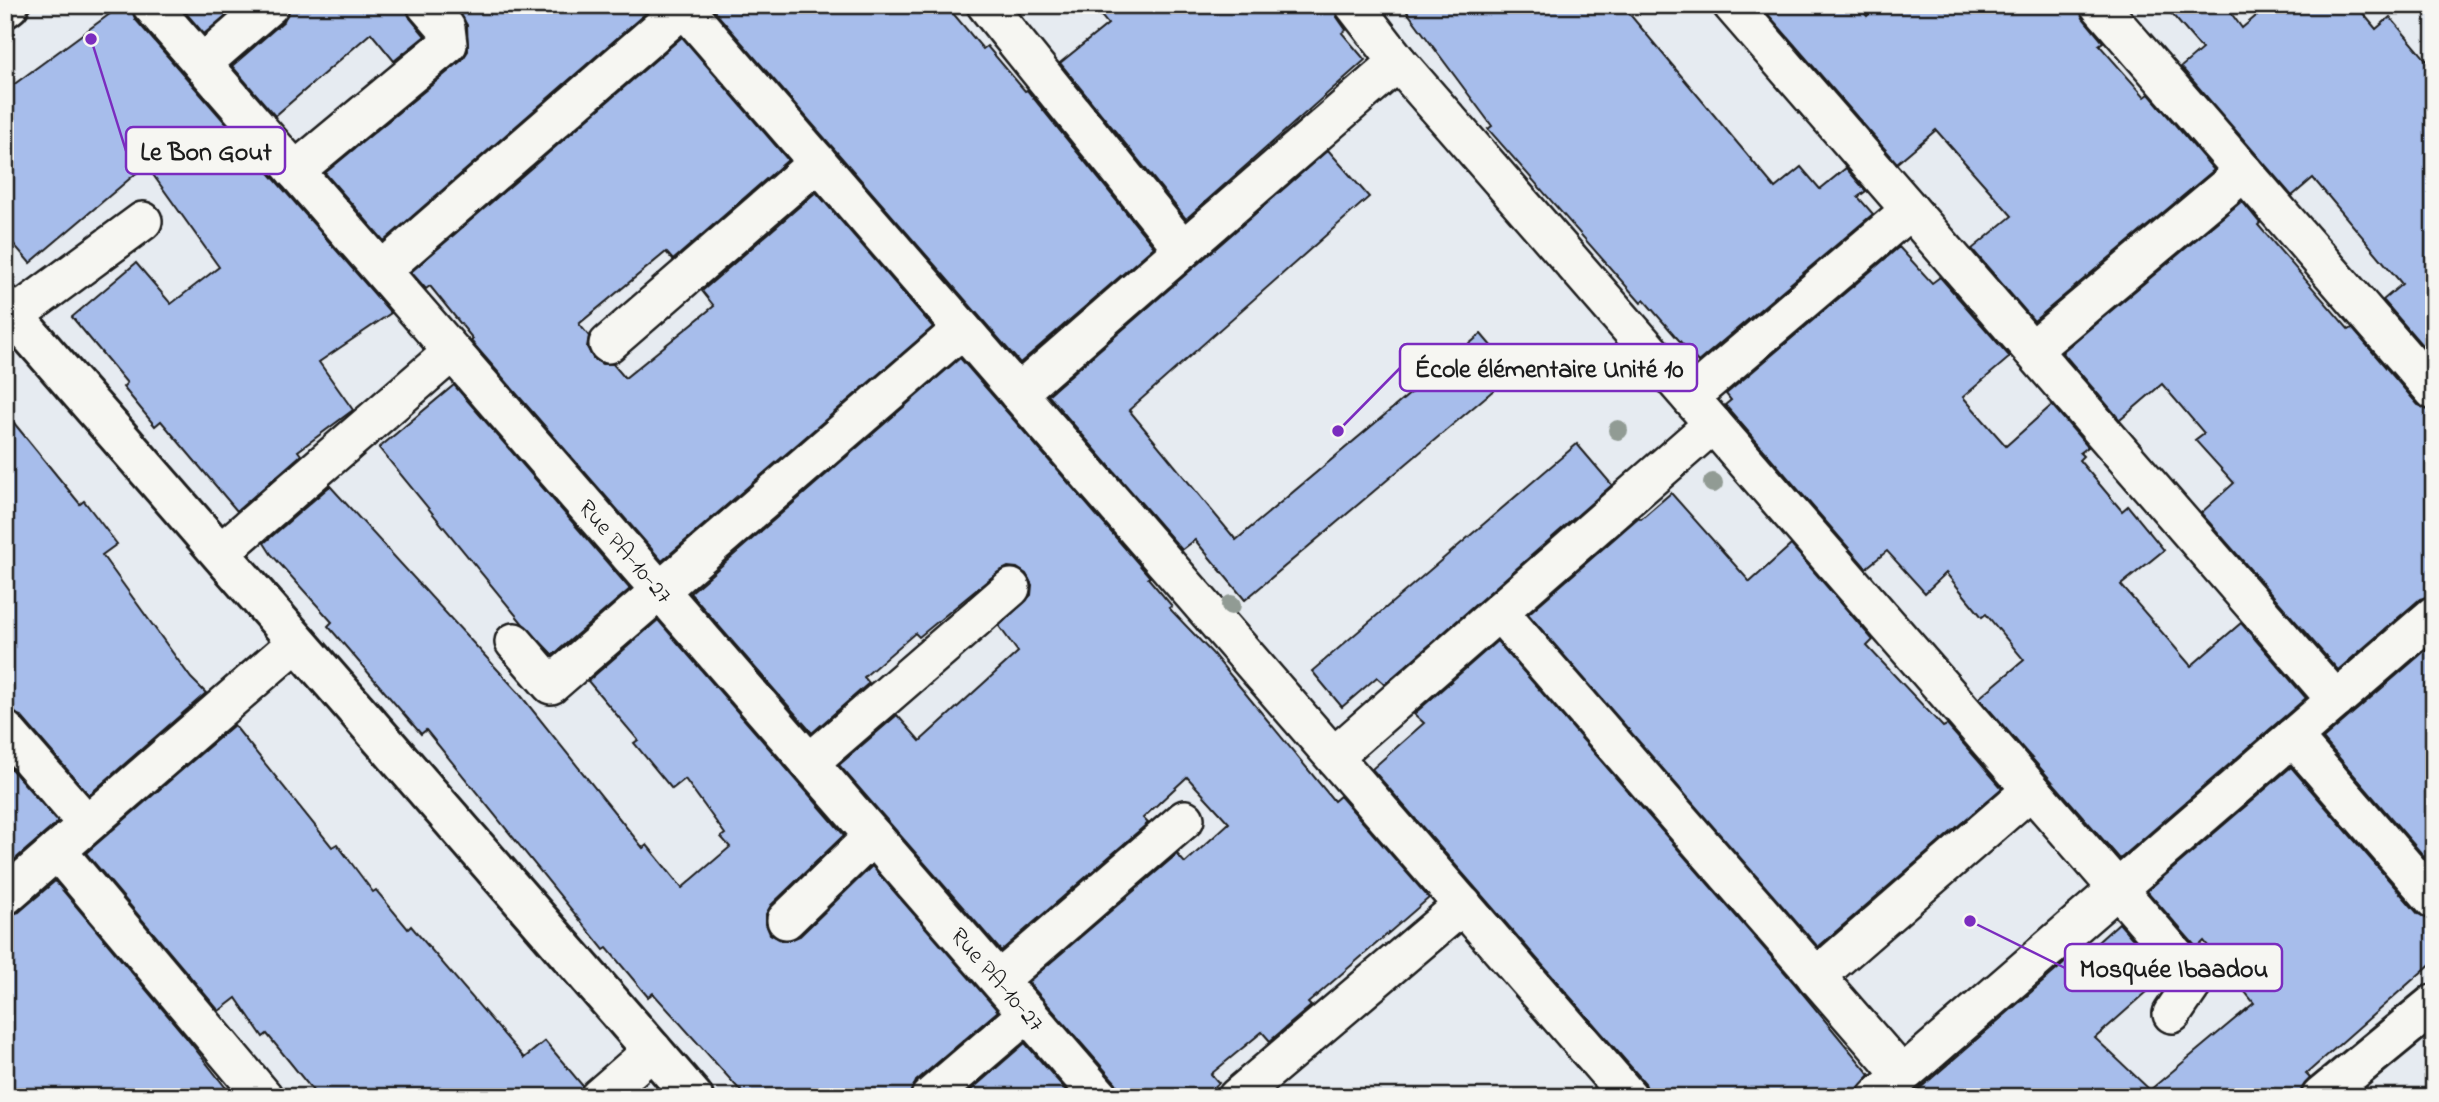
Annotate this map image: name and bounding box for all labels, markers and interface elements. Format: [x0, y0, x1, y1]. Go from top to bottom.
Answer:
callout: Le Bon Gout [126, 127, 285, 174]
text: Le Bon Gout [140, 135, 272, 173]
callout: École élémentaire Unité 10 [1400, 344, 1697, 391]
text: École élémentaire Unité 10 [1415, 352, 1683, 390]
street label: Rue PA-10-27 [569, 493, 680, 613]
street label: Rue PA-10-27 [941, 921, 1052, 1041]
callout: Mosquée Ibaadou [2065, 944, 2282, 991]
text: Mosquée Ibaadou [2080, 952, 2269, 990]

